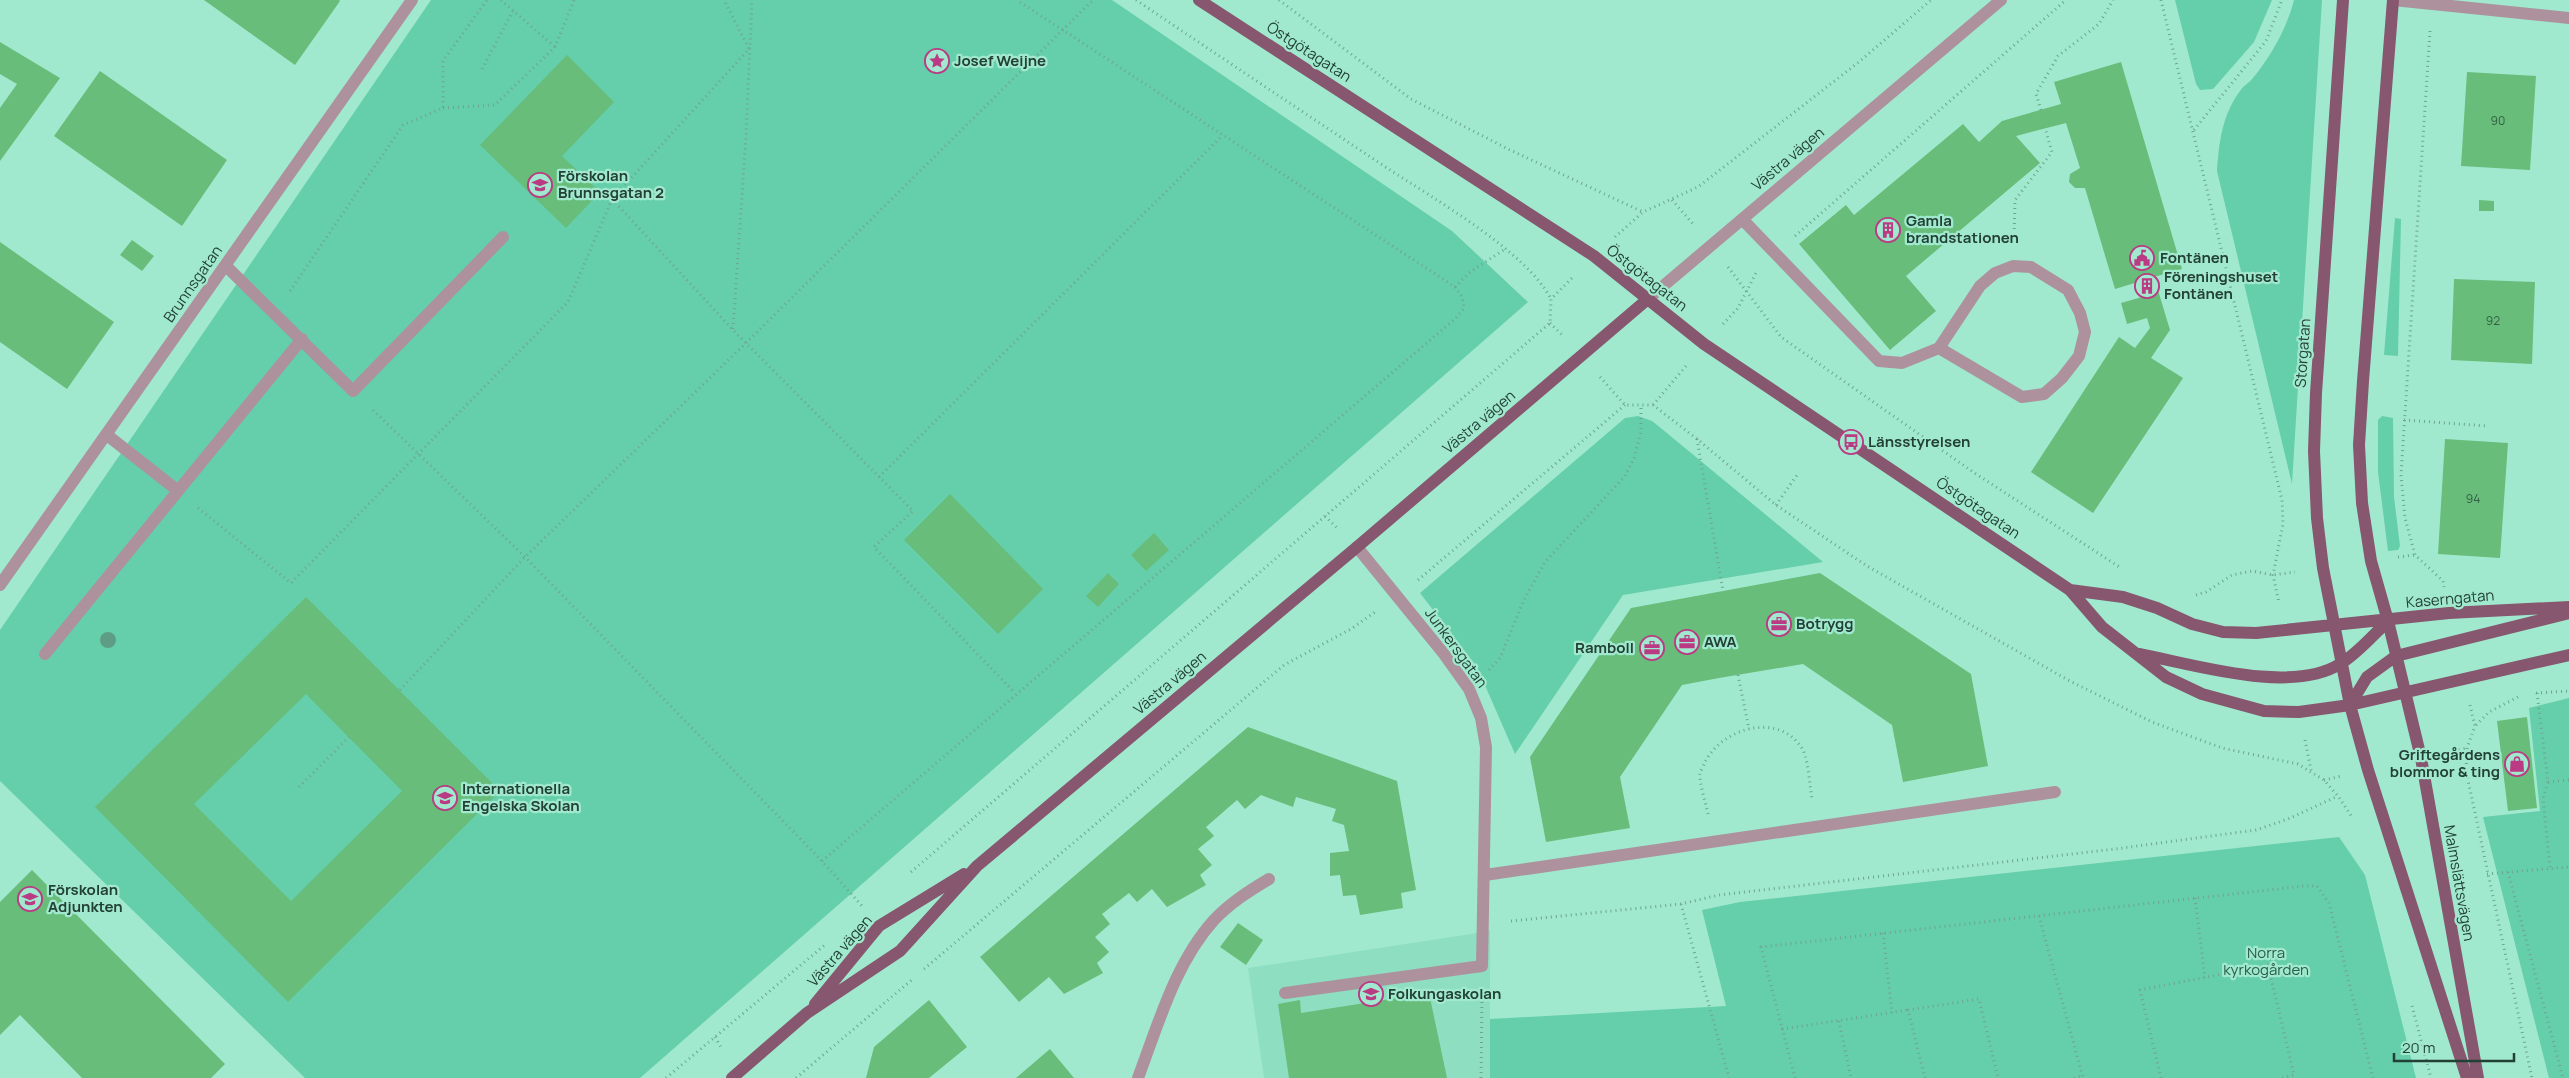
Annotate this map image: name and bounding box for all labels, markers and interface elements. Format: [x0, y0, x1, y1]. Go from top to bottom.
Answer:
street label: Östgötagatan [1263, 16, 1356, 87]
place icon: Josef Weijne [924, 48, 950, 74]
place label: Josef Weijne [954, 50, 1046, 71]
house number: 90 [2491, 112, 2505, 129]
street label: Västra vägen [1747, 122, 1829, 195]
place label: Förskolan Brunnsgatan 2 [558, 165, 664, 203]
school or university icon: Förskolan Brunnsgatan 2 [527, 172, 553, 198]
place label: Gamla brandstationen [1906, 210, 2019, 248]
building icon: Gamla brandstationen [1875, 217, 1901, 243]
street label: Östgötagatan [1603, 239, 1692, 316]
street label: Brunnsgatan [158, 241, 227, 326]
public building icon: Fontänen [2129, 245, 2155, 271]
place label: Fontänen [2160, 247, 2229, 268]
place label: Föreningshuset Fontänen [2164, 266, 2278, 304]
building icon: Föreningshuset Fontänen [2134, 273, 2160, 299]
house number: 92 [2486, 312, 2500, 329]
street label: Storgatan [2290, 318, 2315, 388]
street label: Västra vägen [1438, 385, 1520, 458]
bus stop icon: Länsstyrelsen [1838, 429, 1864, 455]
place label: Länsstyrelsen [1868, 431, 1970, 452]
street label: Östgötagatan [1932, 472, 2025, 544]
house number: 94 [2466, 490, 2480, 507]
street label: Kaserngatan [2405, 584, 2495, 613]
street label: Junkersgatan [1420, 603, 1493, 692]
office icon: Botrygg [1766, 611, 1792, 637]
place label: Botrygg [1796, 613, 1854, 634]
office icon: AWA [1674, 629, 1700, 655]
place label: AWA [1704, 631, 1737, 652]
office icon: Ramboll [1639, 635, 1665, 661]
place label: Ramboll [1575, 637, 1634, 658]
street label: Västra vägen [1129, 646, 1211, 719]
place label: Griftegårdens blommor & ting [2390, 744, 2500, 782]
shop icon: Griftegårdens blommor & ting [2504, 751, 2530, 777]
place label: Internationella Engelska Skolan [462, 778, 580, 816]
school or university icon: Internationella Engelska Skolan [432, 785, 458, 811]
street label: Malmslättsvägen [2439, 823, 2480, 943]
place label: Förskolan Adjunkten [48, 879, 123, 917]
school or university icon: Förskolan Adjunkten [17, 886, 43, 912]
street label: Västra vägen [803, 910, 877, 991]
park label: Norra kyrkogården [2223, 942, 2309, 980]
school or university icon: Folkungaskolan [1358, 981, 1384, 1007]
place label: Folkungaskolan [1388, 983, 1501, 1004]
scale bar [2394, 1030, 2514, 1062]
text: 20 m [2402, 1037, 2435, 1058]

